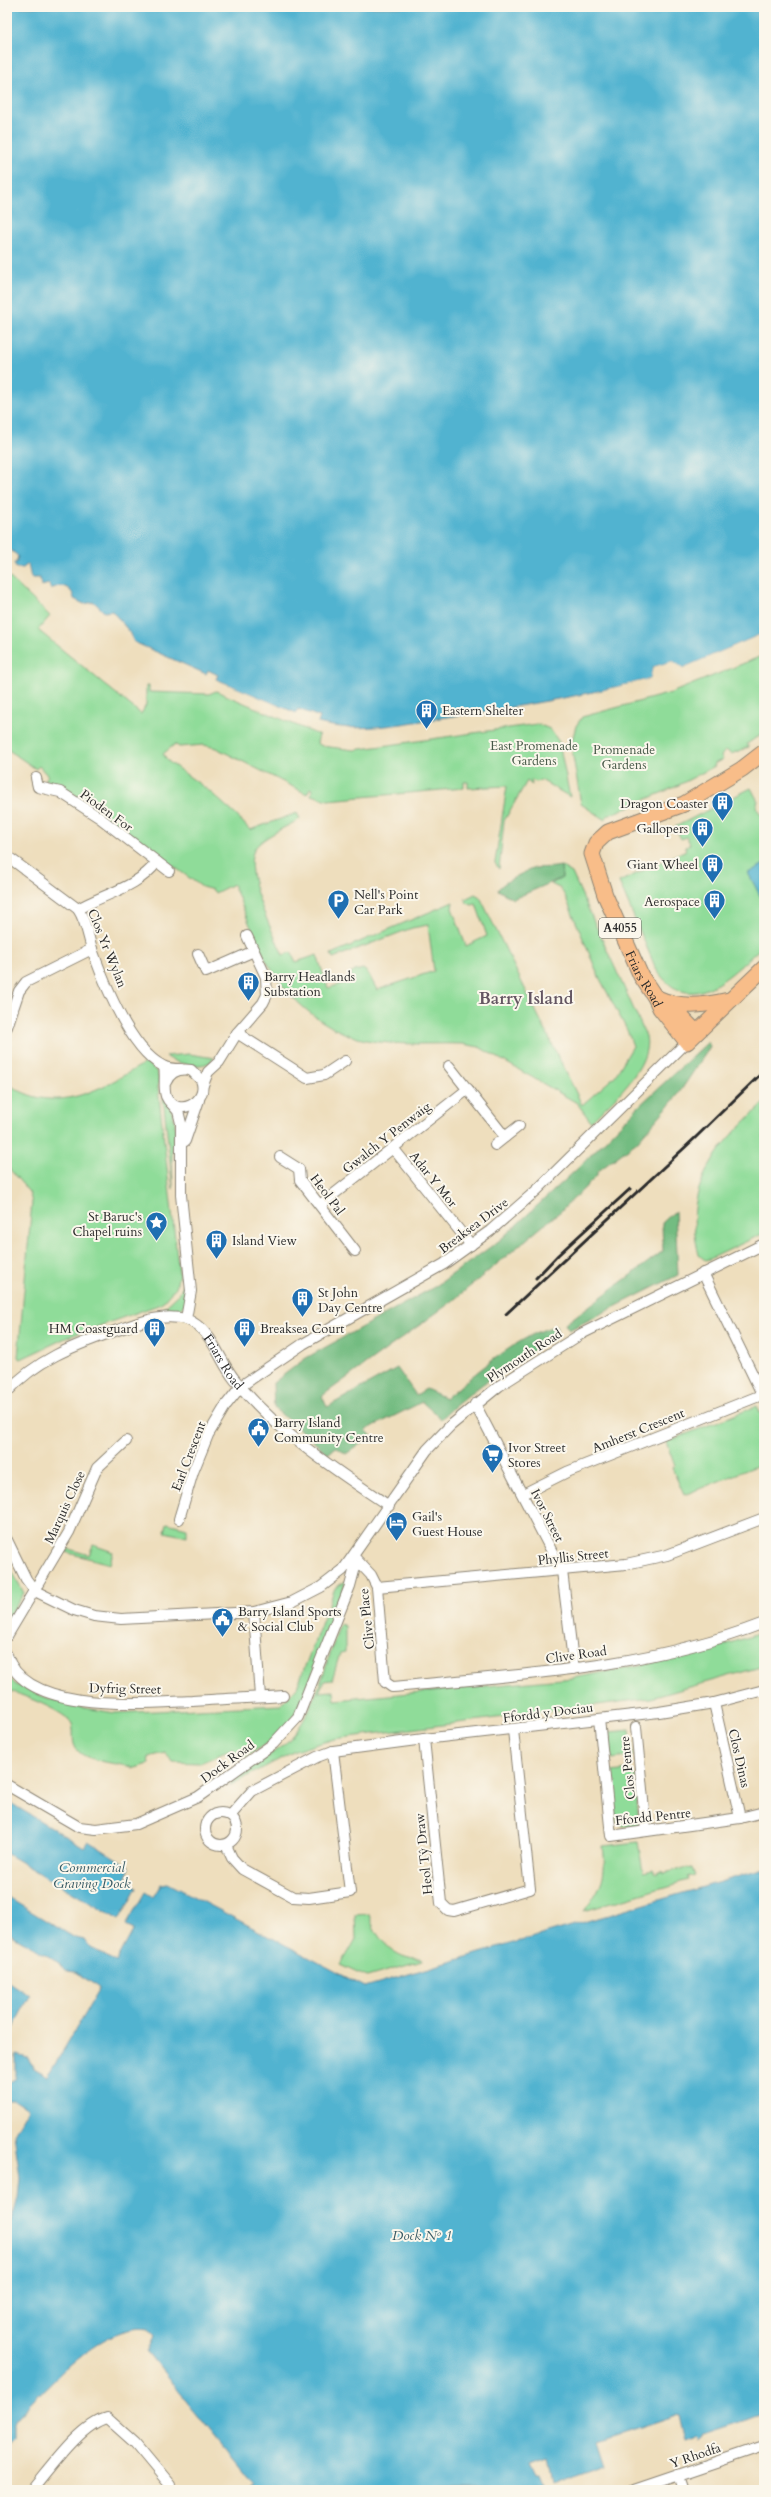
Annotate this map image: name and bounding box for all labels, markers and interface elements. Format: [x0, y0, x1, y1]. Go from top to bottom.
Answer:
building icon: Eastern Shelter [413, 697, 439, 730]
place label: Eastern Shelter [442, 702, 523, 720]
park label: East Promenade Gardens [490, 737, 578, 770]
park label: Promenade Gardens [593, 741, 655, 774]
street label: Pioden For [76, 786, 137, 836]
building icon: Dragon Coaster [710, 790, 736, 823]
place label: Dragon Coaster [620, 795, 708, 813]
building icon: Gallopers [690, 815, 716, 848]
place label: Gallopers [637, 820, 688, 838]
building icon: Giant Wheel [700, 851, 726, 884]
place label: Giant Wheel [627, 856, 699, 874]
place label: Nell's Point Car Park [354, 886, 418, 919]
parking icon: Nell's Point Car Park [326, 888, 352, 921]
building icon: Aerospace [702, 888, 728, 921]
place label: Aerospace [644, 893, 700, 911]
street label: Clos Yr Wylan [83, 906, 131, 991]
road number: A4055 [599, 918, 641, 938]
street label: Friars Road [621, 948, 666, 1010]
place label: Barry Headlands Substation [264, 968, 355, 1001]
building icon: Barry Headlands Substation [235, 970, 261, 1003]
district label: Barry Island [478, 987, 574, 1010]
street label: Gwalch Y Penwaig [339, 1097, 435, 1178]
street label: Adar Y Mor [405, 1148, 462, 1212]
street label: Heol Pal [306, 1170, 349, 1219]
street label: Breaksea Drive [435, 1194, 512, 1258]
place label: St Baruc's Chapel ruins [72, 1208, 142, 1241]
place icon: St Baruc's Chapel ruins [144, 1210, 170, 1243]
building icon: Island View [203, 1227, 229, 1260]
place label: Island View [232, 1232, 298, 1250]
place label: St John Day Centre [318, 1284, 383, 1317]
building icon: St John Day Centre [290, 1286, 316, 1319]
building icon: HM Coastguard [141, 1315, 167, 1348]
building icon: Breaksea Court [232, 1315, 258, 1348]
place label: HM Coastguard [49, 1320, 138, 1338]
place label: Breaksea Court [260, 1320, 344, 1338]
street label: Plymouth Road [483, 1325, 566, 1387]
street label: Friars Road [199, 1330, 247, 1394]
street label: Amherst Crescent [589, 1404, 687, 1458]
place label: Barry Island Community Centre [274, 1414, 384, 1447]
public building icon: Barry Island Community Centre [245, 1416, 271, 1449]
street label: Earl Crescent [167, 1419, 210, 1494]
place label: Ivor Street Stores [508, 1439, 566, 1472]
supermarket icon: Ivor Street Stores [479, 1441, 505, 1474]
street label: Marquis Close [40, 1468, 90, 1547]
street label: Ivor Street [526, 1486, 568, 1545]
place label: Gail's Guest House [412, 1508, 483, 1541]
hotel icon: Gail's Guest House [383, 1510, 409, 1543]
street label: Phyllis Street [537, 1544, 609, 1570]
street label: Clive Place [355, 1587, 379, 1650]
place label: Barry Island Sports & Social Club [238, 1603, 341, 1636]
public building icon: Barry Island Sports & Social Club [209, 1605, 235, 1638]
street label: Clive Road [544, 1642, 608, 1668]
street label: Dyfrig Street [89, 1679, 161, 1699]
street label: Ffordd y Dociau [502, 1699, 594, 1727]
street label: Clos Dinas [724, 1727, 755, 1789]
street label: Clos Pentre [616, 1735, 640, 1801]
street label: Dock Road [197, 1736, 258, 1787]
street label: Ffordd Pentre [614, 1804, 692, 1830]
street label: Heol Tŷ Draw [411, 1812, 437, 1896]
water label: Commercial Graving Dock [53, 1858, 131, 1893]
water label: Dock Nº 1 [392, 2226, 452, 2245]
street label: Y Rhodfa [667, 2439, 724, 2473]

